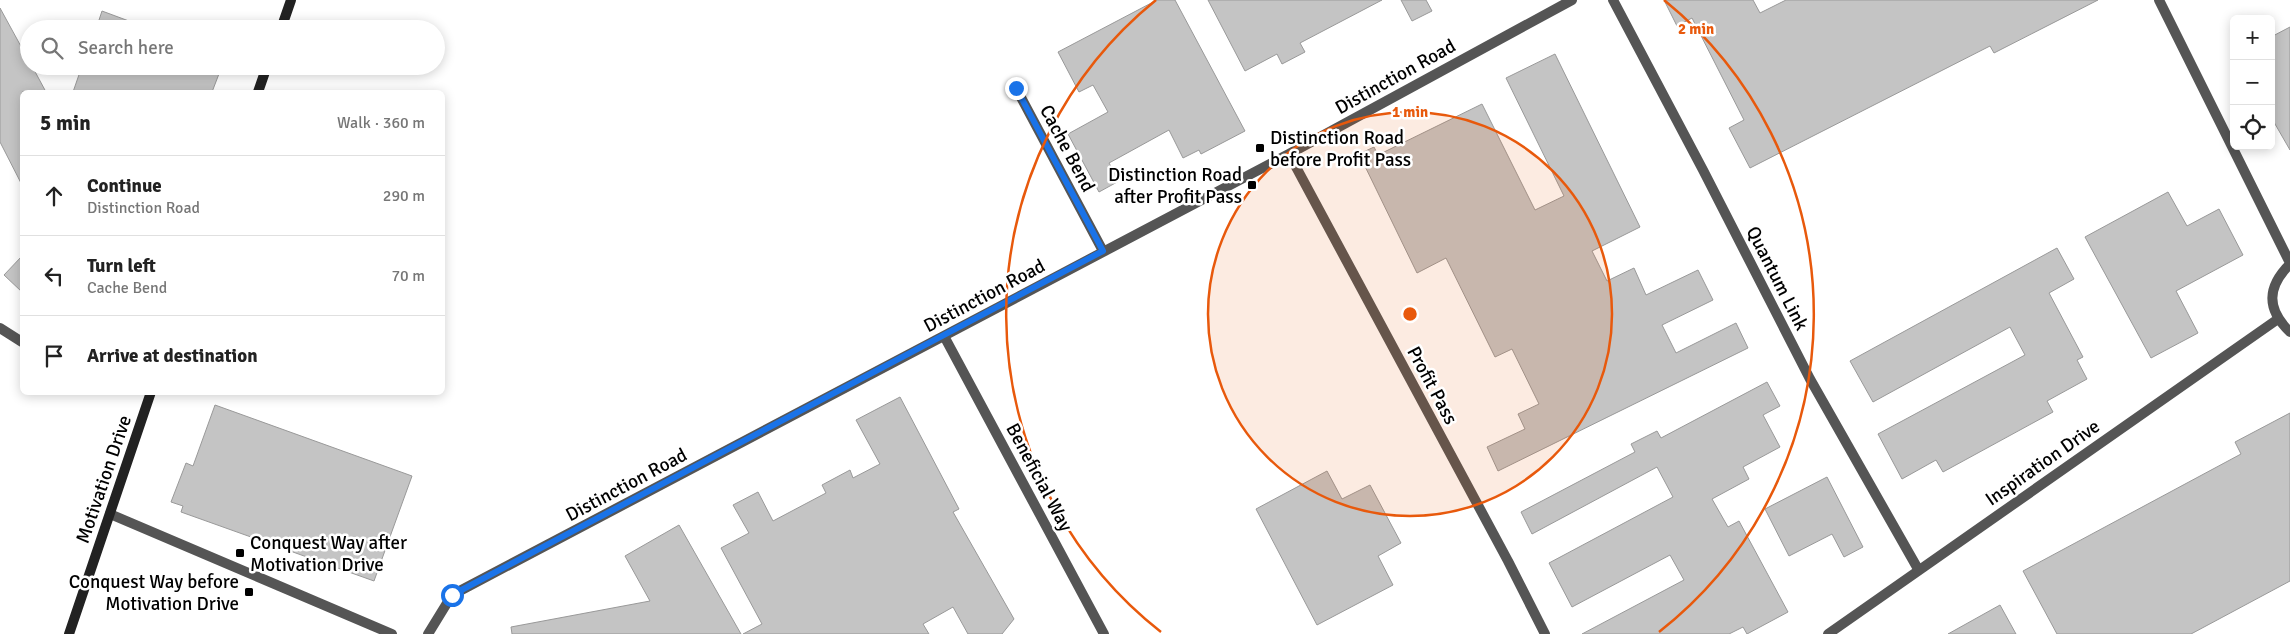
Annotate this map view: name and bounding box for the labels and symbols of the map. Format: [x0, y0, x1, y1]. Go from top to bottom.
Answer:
text: 2 min [1678, 20, 1714, 38]
street label: Distinction Road [1331, 34, 1460, 120]
route end [1005, 77, 1028, 100]
street label: Cache Bend [1034, 101, 1100, 196]
text: 1 min [1392, 103, 1428, 121]
place label: Distinction Road before Profit Pass [1270, 126, 1411, 172]
marker: Distinction Road before Profit Pass [1254, 142, 1266, 154]
place label: Distinction Road after Profit Pass [1108, 163, 1242, 209]
marker: Distinction Road after Profit Pass [1246, 179, 1258, 191]
street label: Quantum Link [1741, 222, 1814, 335]
street label: Distinction Road [920, 254, 1049, 338]
centre of rings [1401, 305, 1419, 323]
street label: Profit Pass [1402, 342, 1463, 429]
street label: Motivation Drive [71, 412, 137, 546]
street label: Inspiration Drive [1981, 414, 2105, 511]
street label: Beneficial Way [1001, 419, 1078, 536]
street label: Distinction Road [562, 443, 691, 527]
place label: Conquest Way after Motivation Drive [250, 531, 407, 577]
marker: Conquest Way after Motivation Drive [234, 547, 246, 559]
place label: Conquest Way before Motivation Drive [69, 570, 239, 616]
route start [441, 584, 464, 607]
marker: Conquest Way before Motivation Drive [243, 586, 255, 598]

